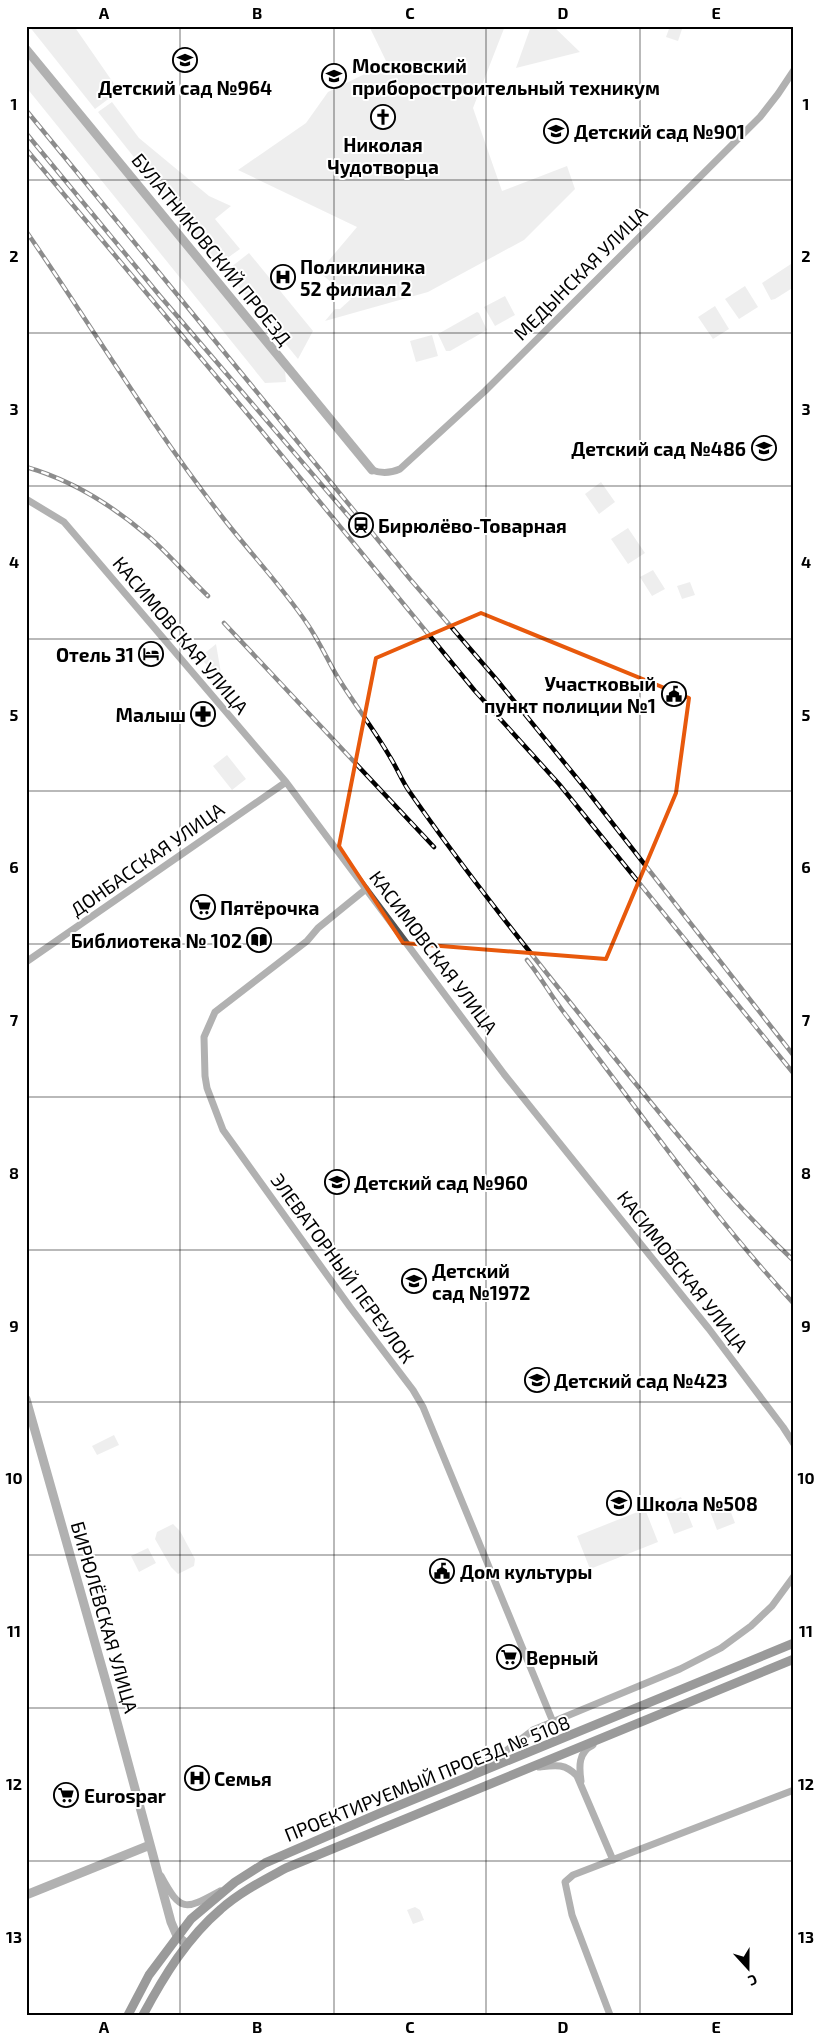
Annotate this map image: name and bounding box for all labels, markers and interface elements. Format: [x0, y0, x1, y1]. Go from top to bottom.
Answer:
text: A [99, 3, 110, 22]
text: B [252, 3, 262, 22]
text: C [405, 3, 415, 22]
text: D [558, 3, 569, 22]
text: E [711, 3, 721, 22]
school or university icon: Детский сад №964 [172, 47, 198, 73]
place label: Московский приборостроительный техникум [352, 54, 660, 99]
school or university icon: Московский приборостроительный техникум [321, 63, 347, 89]
place label: Детский сад №964 [98, 76, 272, 99]
text: 1 [11, 94, 17, 113]
text: 1 [803, 94, 809, 113]
church icon: Николая Чудотворца [370, 104, 396, 130]
school or university icon: Детский сад №901 [543, 118, 569, 144]
place label: Детский сад №901 [574, 120, 745, 143]
place label: Николая Чудотворца [327, 133, 439, 178]
street label: БУЛАТНИКОВСКИЙ ПРОЕЗД [127, 148, 297, 350]
street label: МЕДЫНСКАЯ УЛИЦА [508, 201, 652, 345]
text: 2 [9, 246, 19, 265]
text: 2 [801, 246, 811, 265]
place label: Поликлиника 52 филиал 2 [300, 255, 425, 300]
hospital icon: Поликлиника 52 филиал 2 [270, 264, 296, 290]
text: 3 [9, 399, 19, 418]
text: 3 [801, 399, 811, 418]
school or university icon: Детский сад №486 [751, 435, 777, 461]
place label: Детский сад №486 [571, 437, 746, 460]
station icon: Бирюлёво-Товарная [348, 512, 374, 538]
place label: Бирюлёво-Товарная [378, 514, 567, 537]
text: 4 [9, 552, 19, 571]
street label: КАСИМОВСКАЯ УЛИЦА [108, 552, 254, 719]
text: 4 [801, 552, 811, 571]
hotel icon: Отель 31 [138, 641, 164, 667]
place label: Отель 31 [56, 643, 134, 666]
place label: Участковый пункт полиции №1 [484, 672, 656, 717]
public building icon: Участковый пункт полиции №1 [661, 681, 687, 707]
pharmacy icon: Малыш [190, 701, 216, 727]
place label: Малыш [116, 703, 186, 726]
text: 5 [10, 705, 19, 724]
text: 5 [802, 705, 811, 724]
street label: ДОНБАССКАЯ УЛИЦА [66, 797, 228, 921]
text: 6 [9, 857, 19, 876]
text: 6 [801, 857, 811, 876]
street label: КАСИМОВСКАЯ УЛИЦА [365, 866, 503, 1038]
supermarket icon: Пятёрочка [190, 894, 216, 920]
place label: Пятёрочка [220, 896, 319, 919]
library icon: Библиотека № 102 [246, 927, 272, 953]
place label: Библиотека № 102 [71, 929, 242, 952]
text: 7 [10, 1010, 19, 1029]
text: 7 [802, 1010, 811, 1029]
text: 8 [9, 1163, 19, 1182]
text: 8 [801, 1163, 811, 1182]
street label: ЭЛЕВАТОРНЫЙ ПЕРЕУЛОК [267, 1169, 419, 1367]
school or university icon: Детский сад №960 [324, 1169, 350, 1195]
place label: Детский сад №960 [354, 1171, 528, 1194]
street label: КАСИМОВСКАЯ УЛИЦА [613, 1186, 753, 1356]
place label: Детский сад №1972 [432, 1259, 530, 1304]
school or university icon: Детский сад №1972 [401, 1268, 427, 1294]
text: 9 [9, 1316, 19, 1335]
text: 9 [801, 1316, 811, 1335]
school or university icon: Детский сад №423 [524, 1367, 550, 1393]
place label: Детский сад №423 [554, 1369, 728, 1392]
text: 10 [5, 1468, 23, 1487]
text: 10 [797, 1468, 815, 1487]
school or university icon: Школа №508 [606, 1490, 632, 1516]
place label: Школа №508 [636, 1492, 758, 1515]
street label: БИРЮЛЁВСКАЯ УЛИЦА [67, 1519, 143, 1716]
public building icon: Дом культуры [429, 1558, 455, 1584]
place label: Дом культуры [460, 1560, 592, 1583]
text: 11 [7, 1621, 21, 1640]
text: 11 [799, 1621, 813, 1640]
supermarket icon: Верный [496, 1644, 522, 1670]
place label: Верный [526, 1646, 598, 1669]
street label: ПРОЕКТИРУЕМЫЙ ПРОЕЗД № 5108 [281, 1710, 573, 1846]
hospital icon: Семья [184, 1765, 210, 1791]
place label: Семья [214, 1767, 272, 1790]
text: 12 [6, 1774, 22, 1793]
text: 12 [798, 1774, 814, 1793]
supermarket icon: Eurospar [53, 1782, 79, 1808]
place label: Eurospar [84, 1784, 166, 1807]
text: 13 [6, 1927, 22, 1946]
text: 13 [798, 1927, 814, 1946]
north arrow [722, 1944, 772, 1994]
text: С [746, 1971, 760, 1990]
text: A [99, 2017, 110, 2036]
text: B [252, 2017, 262, 2036]
text: C [405, 2017, 415, 2036]
text: D [558, 2017, 569, 2036]
text: E [711, 2017, 721, 2036]

